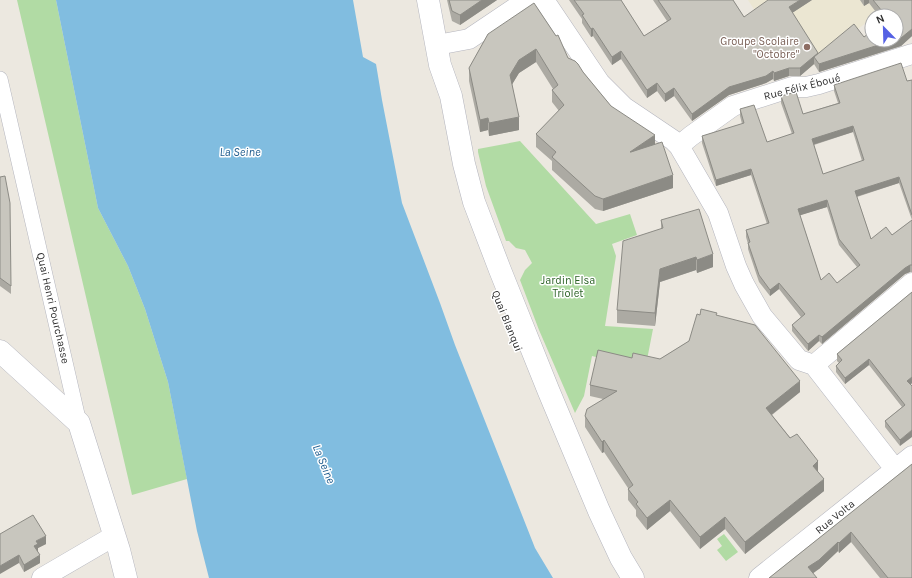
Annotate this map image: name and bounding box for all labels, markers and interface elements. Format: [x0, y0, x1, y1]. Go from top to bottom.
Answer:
north arrow [864, 8, 904, 48]
text: N [874, 12, 886, 27]
place label: Groupe Scolaire "Octobre" [720, 35, 800, 61]
marker: Groupe Scolaire "Octobre" [802, 42, 812, 52]
street label: Rue Félix Éboué [762, 69, 842, 103]
water label: La Seine [219, 145, 261, 159]
street label: Quai Henri Pourchasse [34, 251, 72, 365]
park label: Jardin Elsa Triolet [541, 274, 595, 300]
street label: Quai Blanqui [489, 289, 525, 353]
water label: La Seine [310, 442, 338, 486]
street label: Rue Volta [813, 497, 857, 537]

